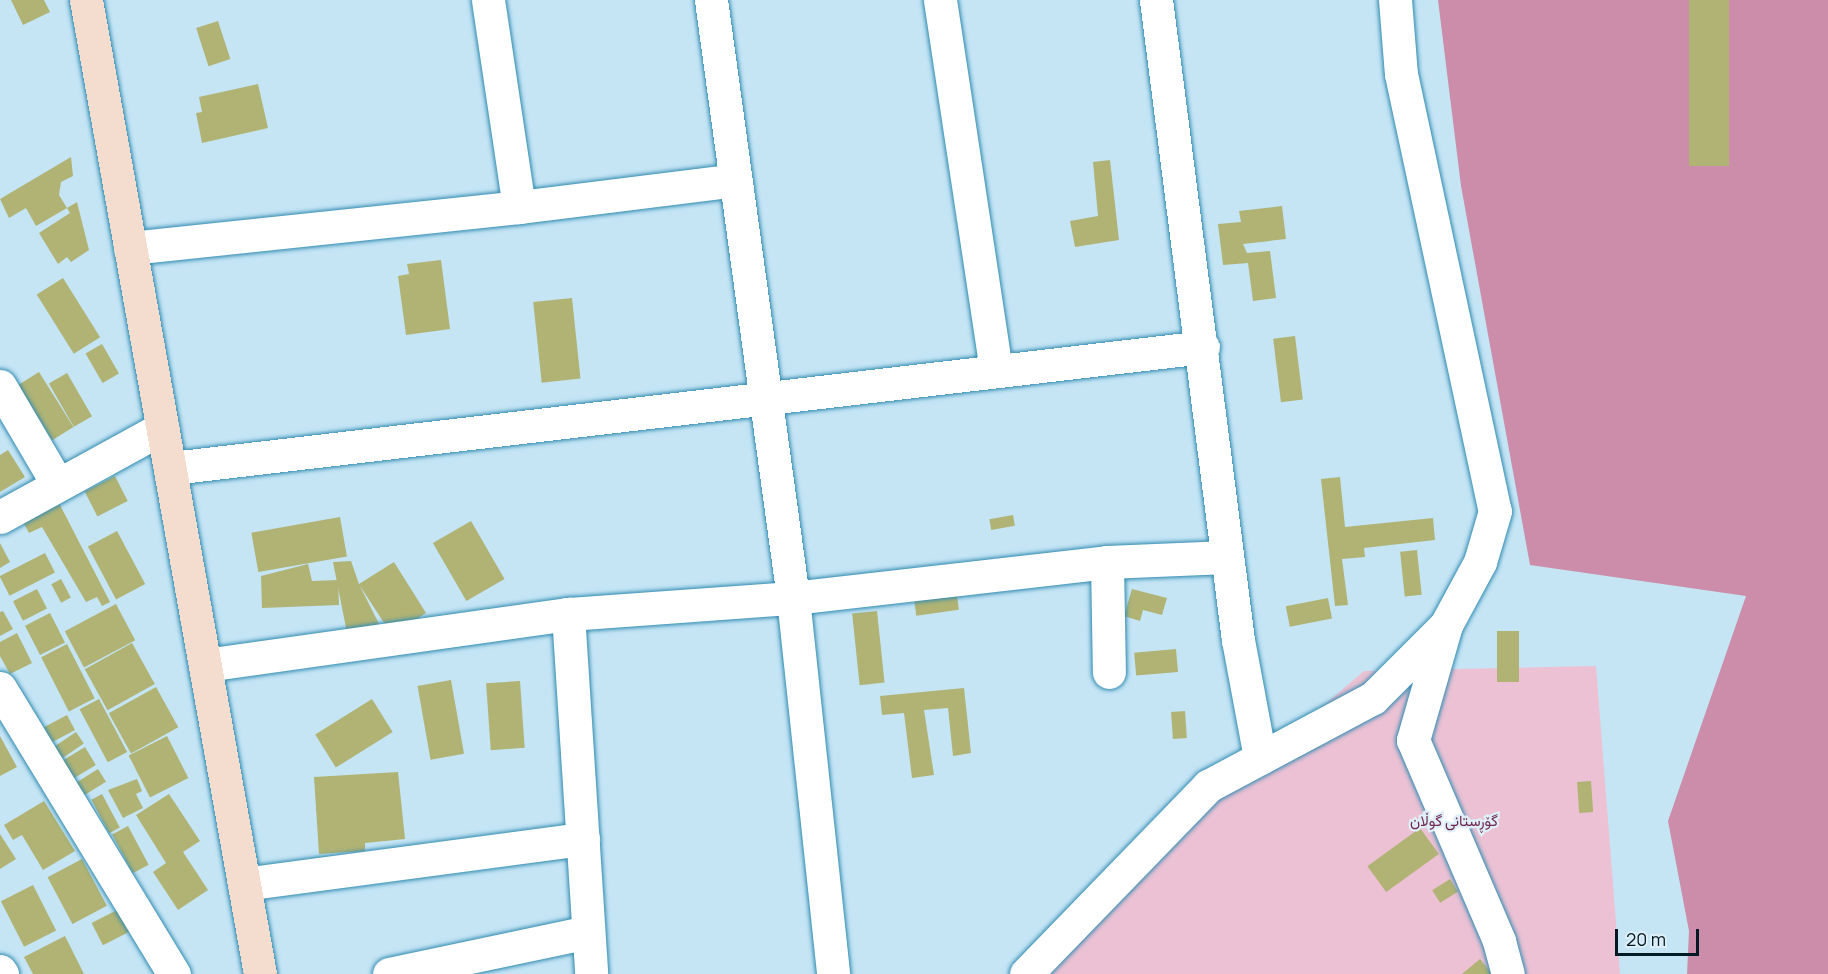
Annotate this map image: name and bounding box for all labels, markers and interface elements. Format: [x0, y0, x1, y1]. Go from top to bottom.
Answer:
park label: گۆڕستانی گوڵان [1410, 812, 1498, 830]
scale bar [1618, 917, 1702, 955]
text: 20 m [1626, 927, 1666, 951]

